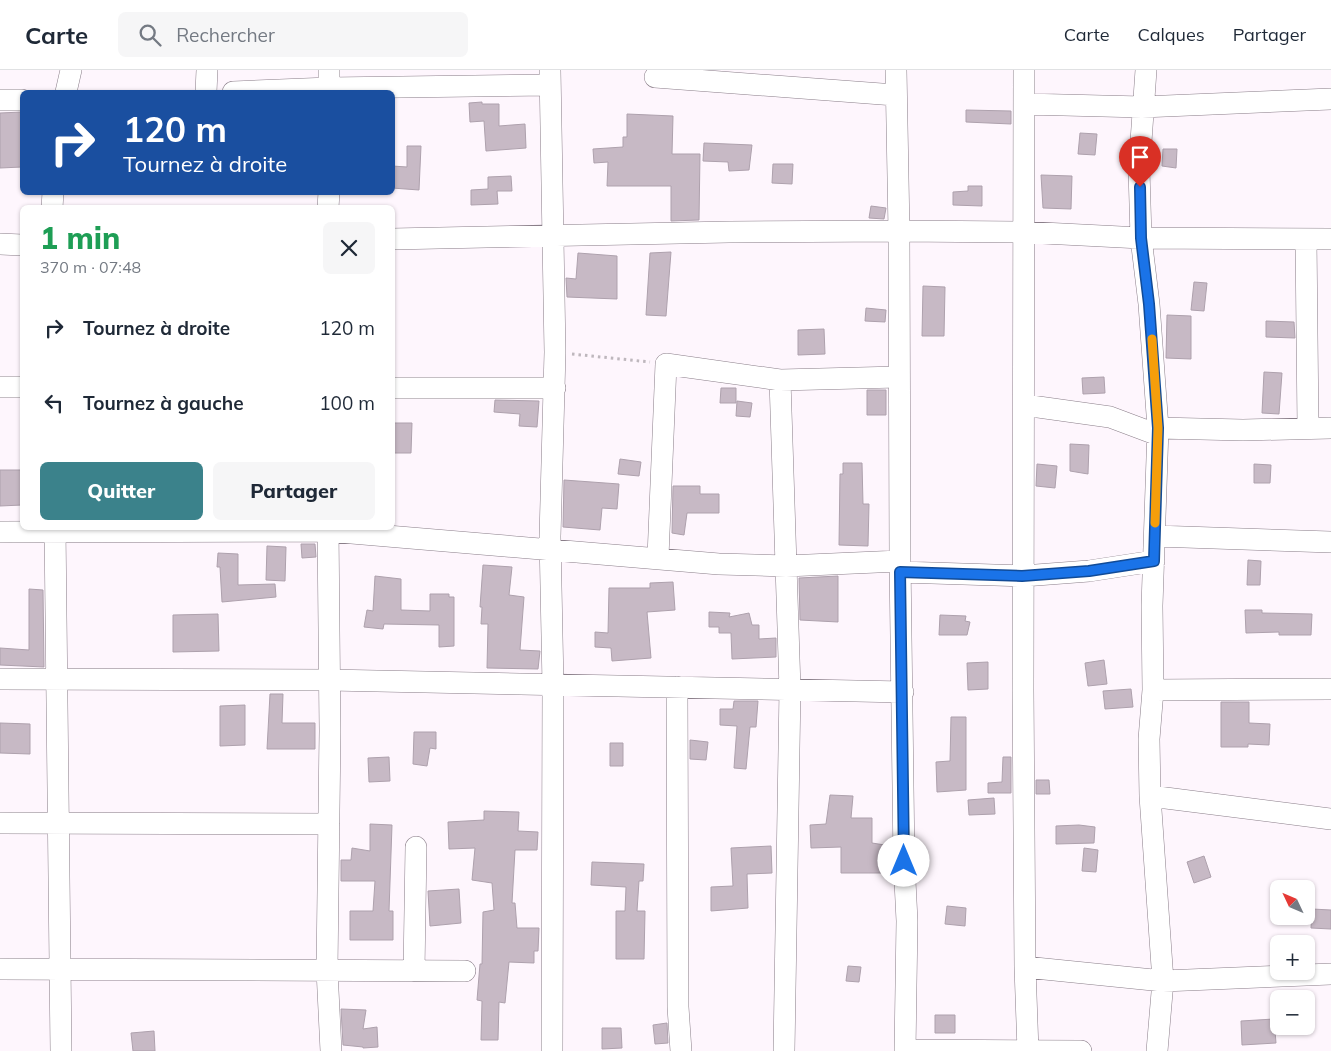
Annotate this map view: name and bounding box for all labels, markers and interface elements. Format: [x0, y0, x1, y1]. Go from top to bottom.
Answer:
search box [118, 12, 468, 57]
text: Carte [25, 20, 88, 50]
icon: search [136, 21, 164, 49]
text: Rechercher [176, 23, 275, 47]
text: Carte [1064, 23, 1110, 46]
text: Calques [1138, 23, 1205, 46]
text: Partager [1233, 23, 1306, 46]
text: 120 m [123, 107, 227, 151]
icon: right [40, 110, 105, 175]
pin [1119, 136, 1161, 187]
icon: arrive [1126, 143, 1154, 171]
text: Tournez à droite [123, 150, 287, 178]
text: 1 min [40, 219, 120, 257]
button: close [323, 222, 375, 274]
text: 370 m · 07:48 [40, 257, 141, 277]
icon: right [40, 314, 68, 342]
text: Tournez à droite [83, 316, 230, 340]
text: 120 m [319, 316, 375, 340]
icon: left [40, 389, 68, 417]
text: Tournez à gauche [83, 391, 244, 415]
text: 100 m [319, 391, 375, 415]
button: Quitter [40, 462, 203, 520]
button: Partager [213, 462, 375, 520]
position arrow [877, 834, 929, 886]
north arrow [1270, 880, 1315, 925]
map controls [1270, 880, 1315, 1035]
button: + [1270, 935, 1315, 980]
button: − [1270, 990, 1315, 1035]

